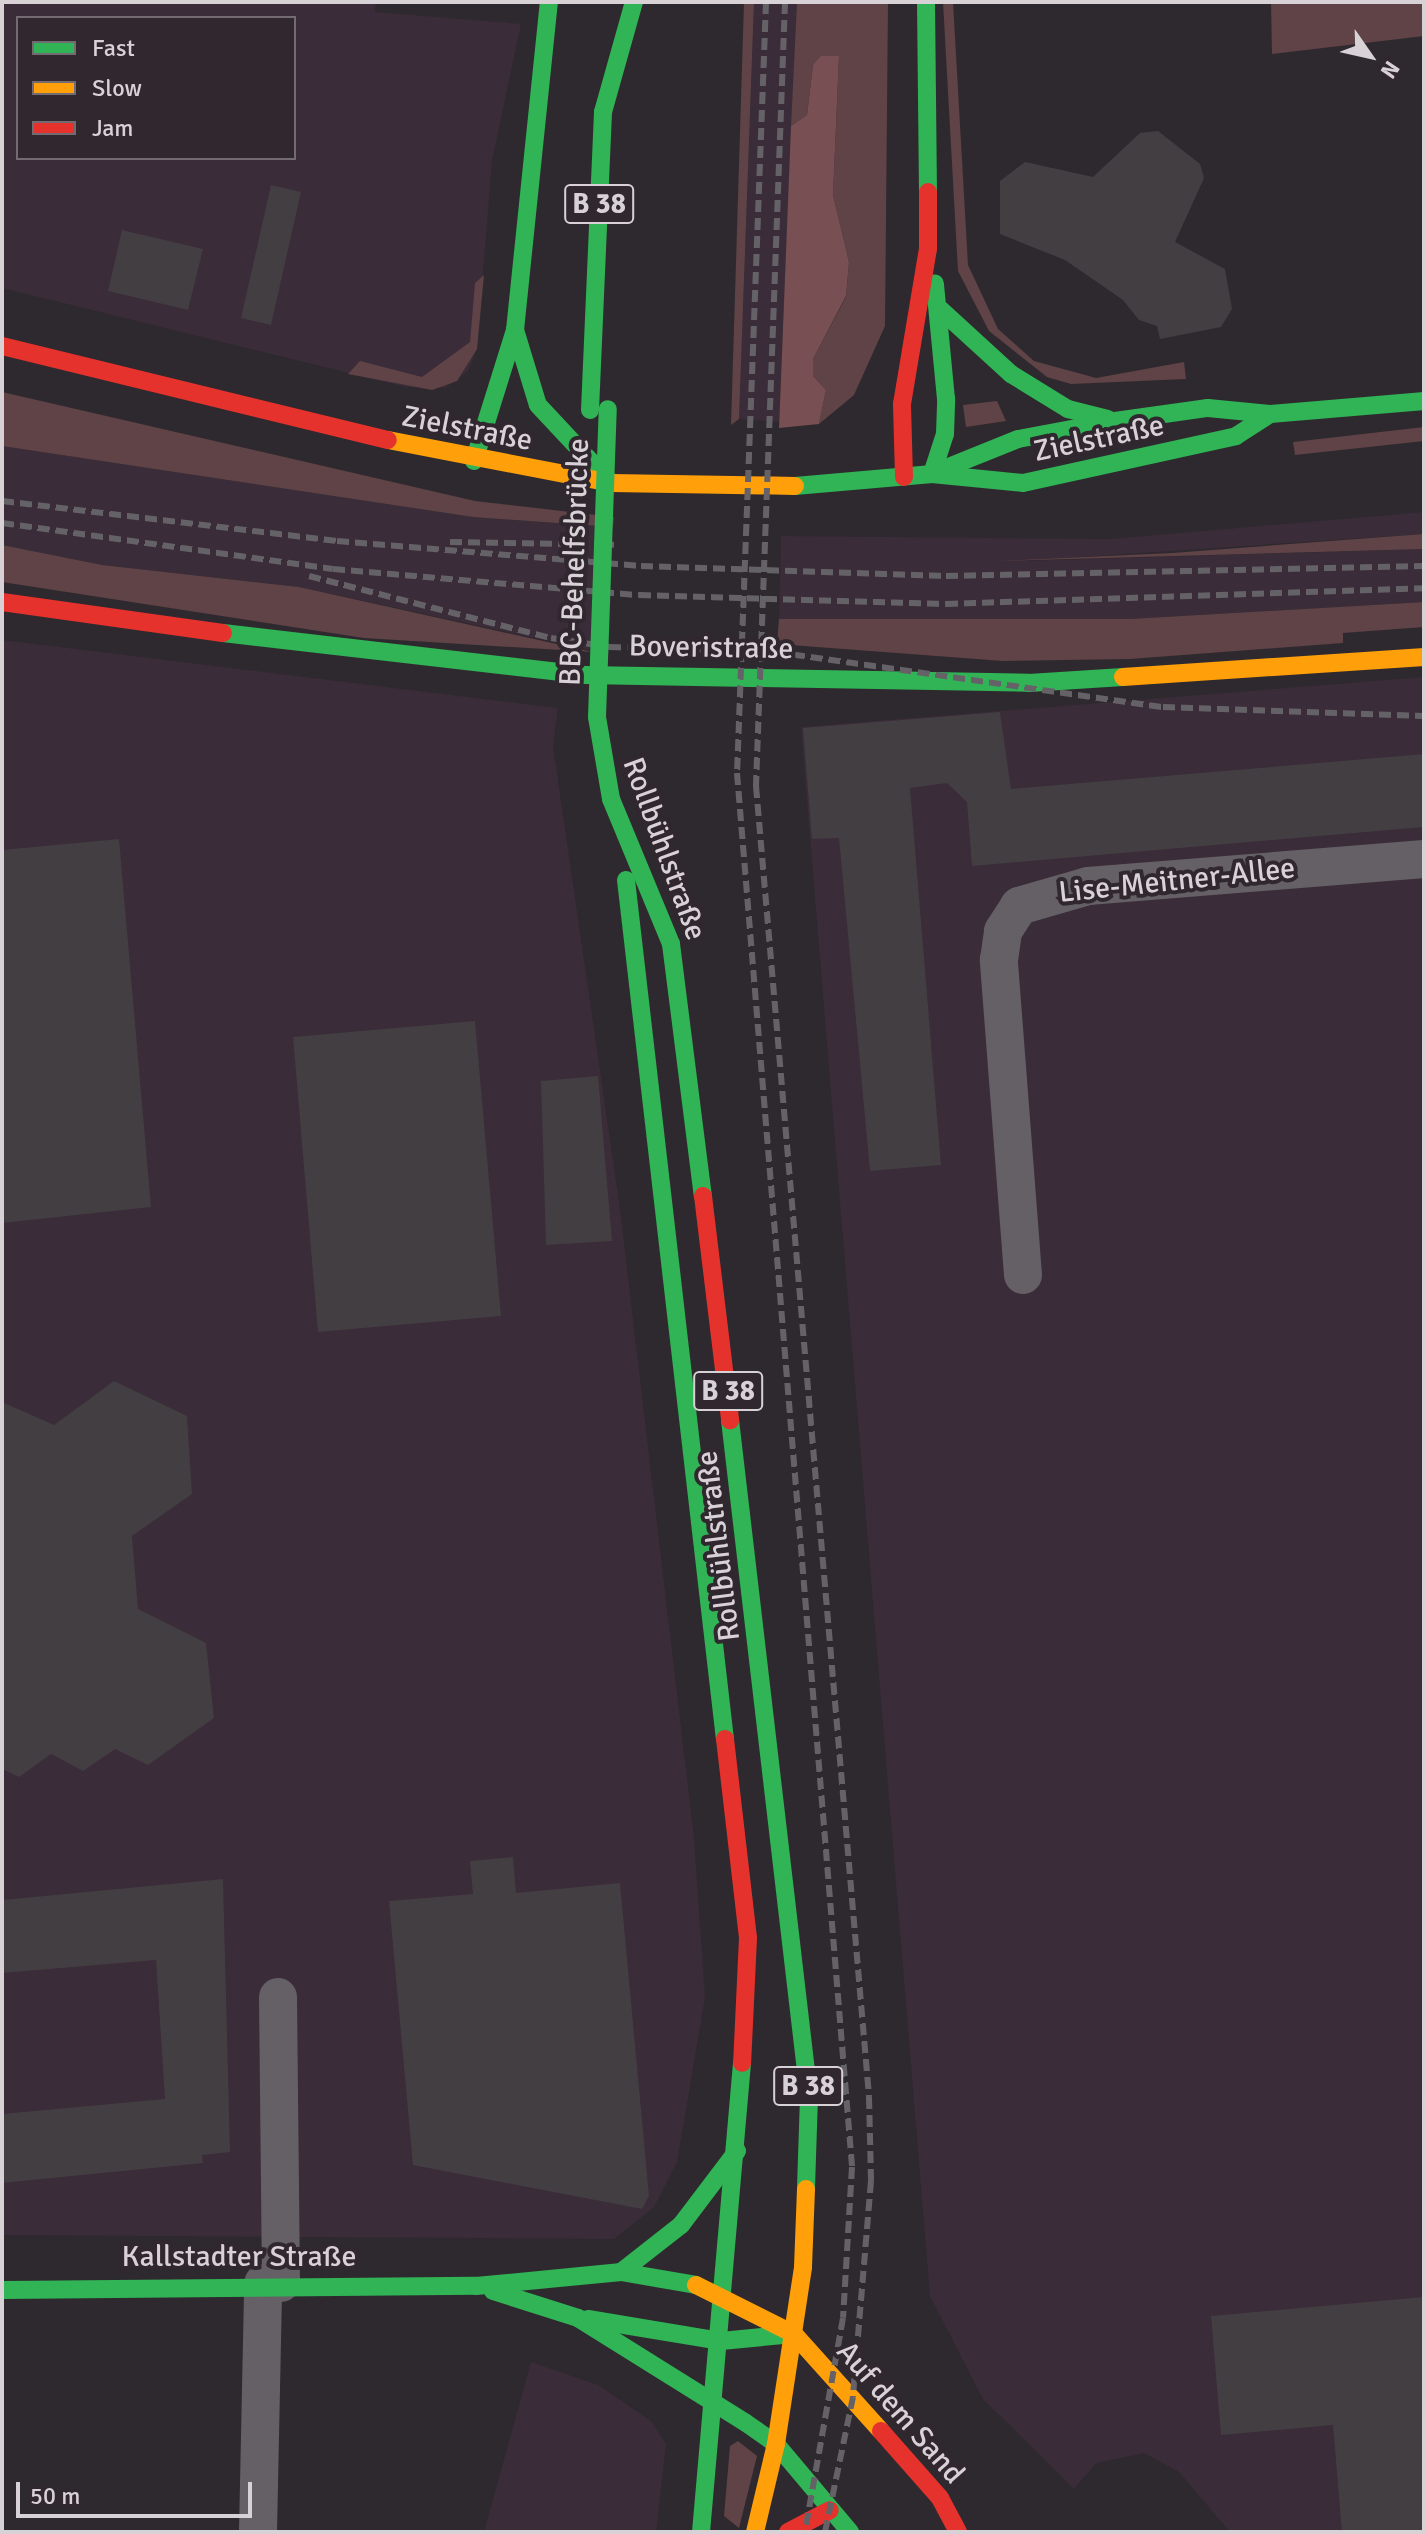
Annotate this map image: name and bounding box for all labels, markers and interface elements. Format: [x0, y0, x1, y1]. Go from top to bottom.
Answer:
legend [16, 16, 296, 160]
north arrow [1330, 16, 1410, 96]
text: Fast [92, 33, 135, 63]
text: N [1375, 56, 1406, 84]
text: Slow [92, 73, 142, 103]
text: Jam [92, 113, 133, 143]
road number: B 38 [563, 180, 635, 228]
street label: Zielstraße [399, 399, 535, 459]
street label: Zielstraße [1031, 408, 1167, 470]
street label: BBC-Behelfsbrücke [553, 438, 597, 686]
street label: Boveristraße [628, 629, 794, 667]
street label: Rollbühlstraße [614, 753, 714, 945]
street label: Lise-Meitner-Allee [1057, 851, 1297, 911]
road number: B 38 [692, 1367, 764, 1415]
street label: Rollbühlstraße [689, 1449, 749, 1643]
road number: B 38 [772, 2062, 844, 2110]
street label: Kallstadter Straße [122, 2239, 356, 2275]
street label: Auf dem Sand [828, 2335, 972, 2491]
scale bar [20, 2466, 256, 2516]
text: 50 m [30, 2481, 80, 2511]

